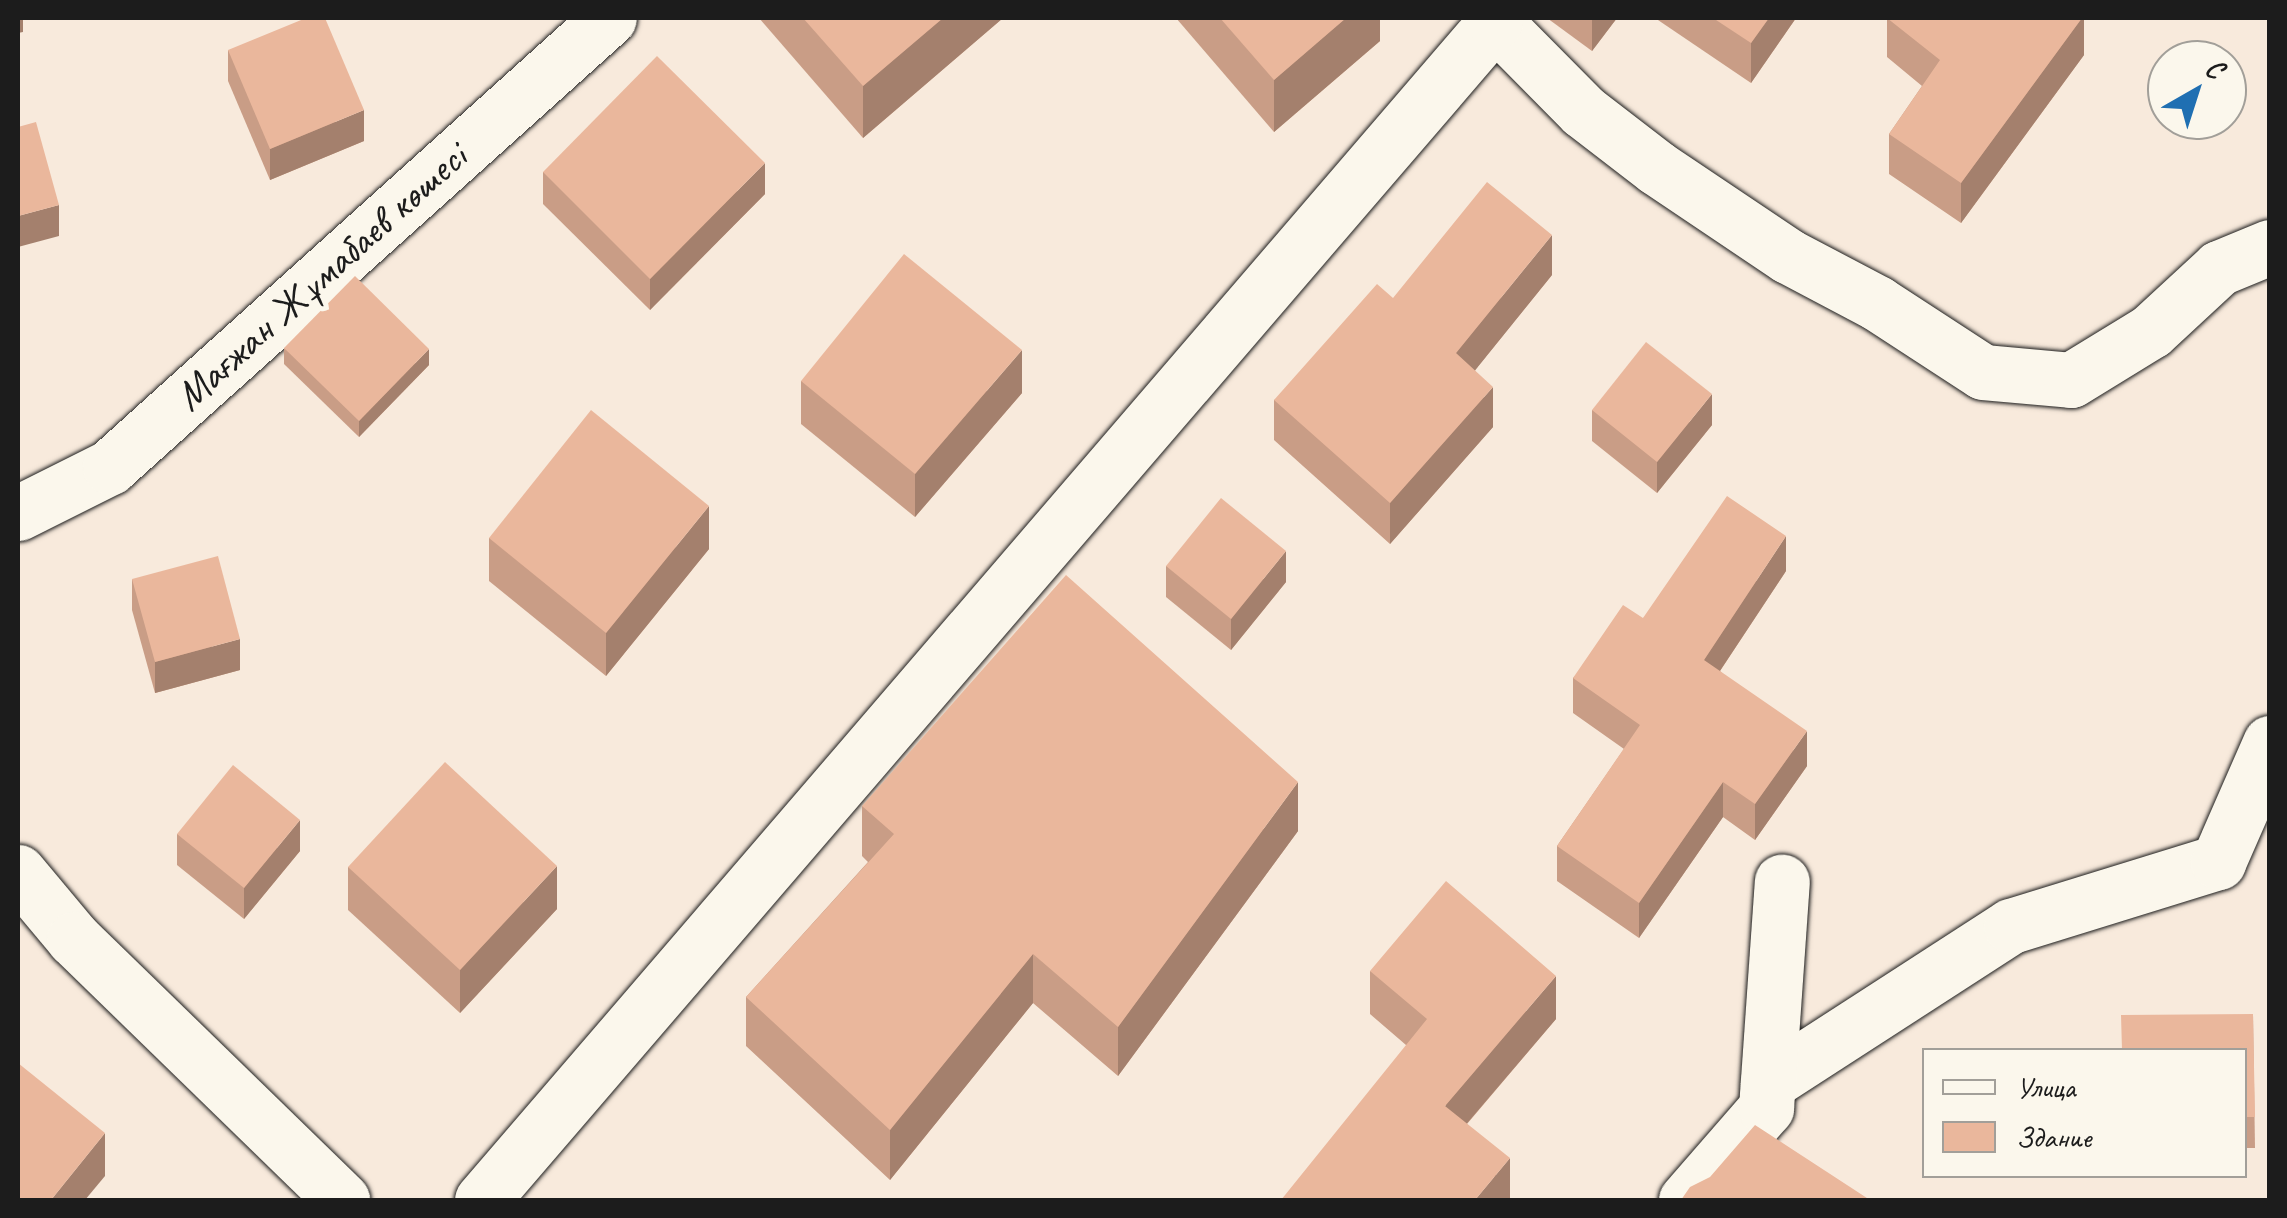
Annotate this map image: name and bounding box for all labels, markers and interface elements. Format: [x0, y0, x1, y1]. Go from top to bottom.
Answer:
north arrow [2147, 40, 2247, 140]
text: С [2199, 50, 2231, 86]
street label: Мағжан Жұмабаев көшесі [164, 133, 478, 421]
legend [1922, 1048, 2247, 1178]
text: Улица [2016, 1068, 2075, 1106]
text: Здание [2016, 1118, 2091, 1156]

